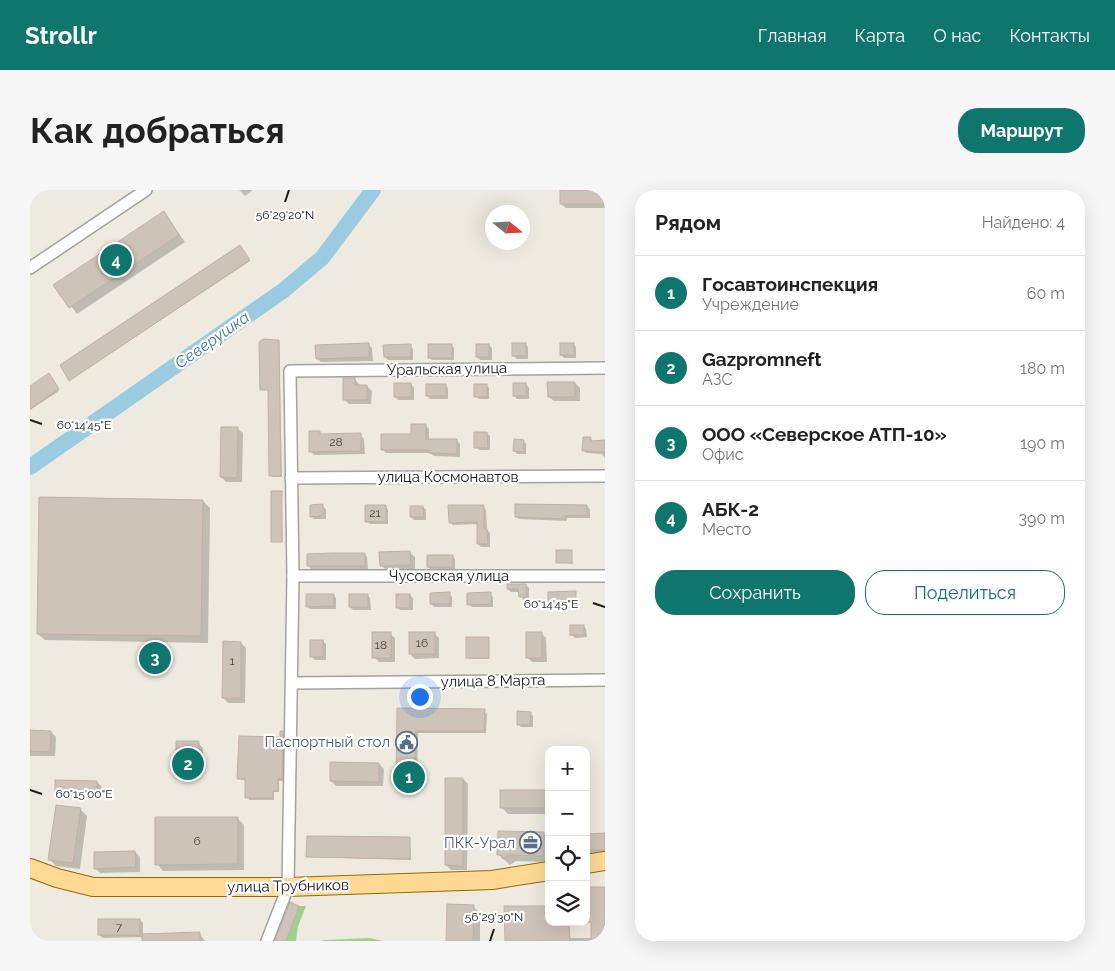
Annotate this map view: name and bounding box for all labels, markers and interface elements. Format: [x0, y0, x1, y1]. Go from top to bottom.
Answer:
text: Strollr [25, 21, 97, 50]
text: Главная [758, 25, 826, 46]
text: Карта [854, 25, 905, 46]
text: О нас [933, 25, 981, 46]
text: Контакты [1009, 25, 1090, 46]
button: Маршрут [958, 108, 1085, 153]
text: Как добраться [30, 110, 285, 151]
north arrow [485, 205, 530, 250]
text: 56°29'20"N [256, 208, 314, 222]
text: Рядом [655, 210, 721, 235]
text: Найдено: 4 [982, 213, 1065, 232]
pin: 4 [100, 241, 132, 279]
text: Госавтоинспекция [702, 273, 878, 295]
text: 1 [667, 284, 675, 303]
text: 60 m [1027, 284, 1065, 303]
text: Учреждение [702, 295, 799, 314]
water label: Северушка [171, 307, 253, 373]
text: Gazpromneft [702, 348, 822, 370]
street label: Уральская улица [387, 359, 507, 379]
text: 2 [666, 359, 676, 378]
text: 180 m [1020, 359, 1065, 378]
text: АЗС [702, 370, 732, 389]
text: 60°14'45"E [57, 418, 111, 432]
text: ООО «Северское АТП-10» [702, 423, 947, 445]
text: 3 [667, 434, 675, 453]
text: 190 m [1020, 434, 1065, 453]
house number: 28 [329, 435, 343, 449]
text: Офис [702, 445, 743, 464]
street label: улица Космонавтов [378, 468, 518, 486]
text: АБК-2 [702, 498, 759, 520]
house number: 21 [369, 506, 381, 520]
text: 4 [666, 509, 676, 528]
text: 390 m [1019, 509, 1065, 528]
text: Место [702, 520, 751, 539]
street label: Чусовская улица [389, 567, 509, 585]
button: Сохранить [655, 570, 855, 615]
button: Поделиться [865, 570, 1065, 615]
text: 60°14'45"E [524, 597, 578, 611]
house number: 16 [416, 636, 428, 650]
house number: 18 [375, 638, 387, 652]
pin: 3 [139, 639, 171, 677]
house number: 1 [229, 654, 235, 668]
street label: улица 8 Марта [440, 671, 546, 691]
your location [407, 684, 433, 710]
public building icon: Паспортный стол [394, 730, 418, 754]
place label: Паспортный стол [265, 733, 390, 751]
pin: 2 [172, 745, 204, 783]
map controls [545, 746, 590, 926]
button: + [545, 746, 590, 791]
pin: 1 [393, 758, 425, 796]
text: 60°15'00"E [56, 787, 112, 801]
button: − [545, 791, 590, 836]
office icon: ПКК-Урал [519, 831, 543, 855]
house number: 6 [193, 834, 201, 848]
place label: ПКК-Урал [444, 834, 515, 852]
button: locate [545, 836, 590, 881]
street label: улица Трубников [227, 876, 349, 896]
button: layers [545, 881, 590, 926]
text: 56°29'30"N [465, 910, 523, 924]
house number: 7 [116, 920, 123, 934]

